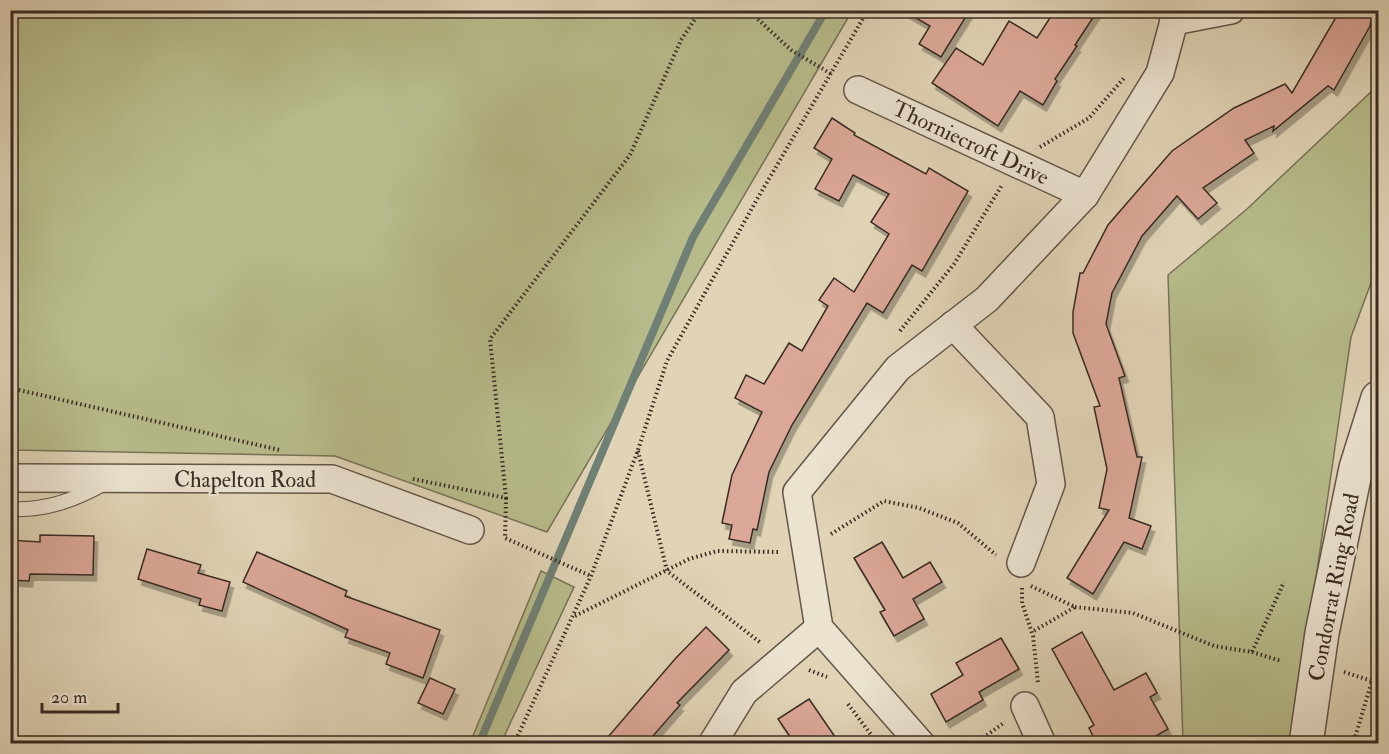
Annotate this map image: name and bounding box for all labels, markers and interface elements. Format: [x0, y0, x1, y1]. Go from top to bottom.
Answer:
street label: Thorniecroft Drive [888, 94, 1053, 191]
street label: Chapelton Road [174, 466, 316, 495]
street label: Condorrat Ring Road [1302, 491, 1366, 684]
scale bar [42, 676, 118, 714]
text: 20 m [51, 686, 87, 709]

